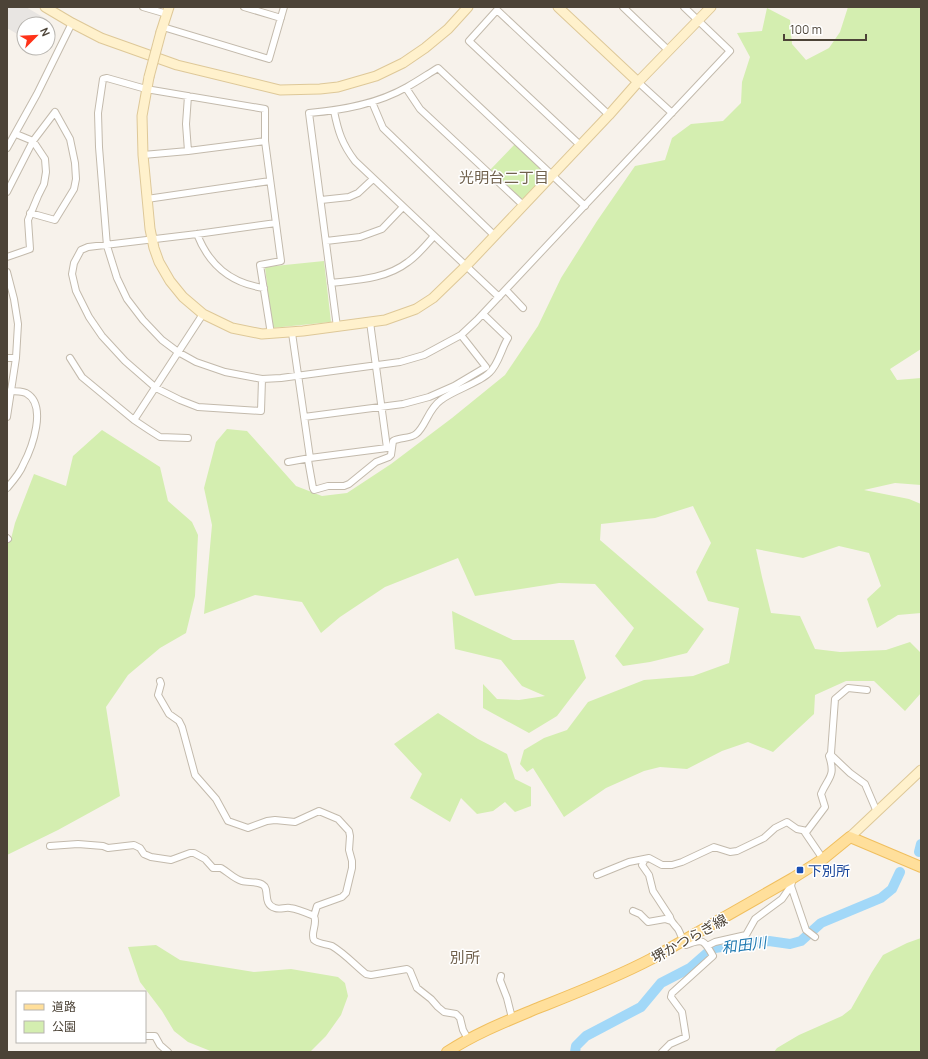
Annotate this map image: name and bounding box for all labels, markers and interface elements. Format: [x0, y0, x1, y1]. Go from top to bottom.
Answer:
north arrow [16, 16, 56, 56]
scale bar [784, 16, 866, 42]
text: 100 m [790, 21, 822, 38]
text: N [37, 25, 54, 38]
district label: 光明台二丁目 [459, 167, 549, 188]
place label: 下別所 [808, 861, 850, 880]
marker: 下別所 [795, 865, 805, 875]
street label: 堺かつらぎ線 [648, 909, 730, 967]
water label: 和田川 [720, 932, 770, 958]
district label: 別所 [450, 947, 480, 968]
legend [16, 991, 146, 1043]
text: 道路 [52, 998, 76, 1015]
text: 公園 [52, 1018, 76, 1035]

